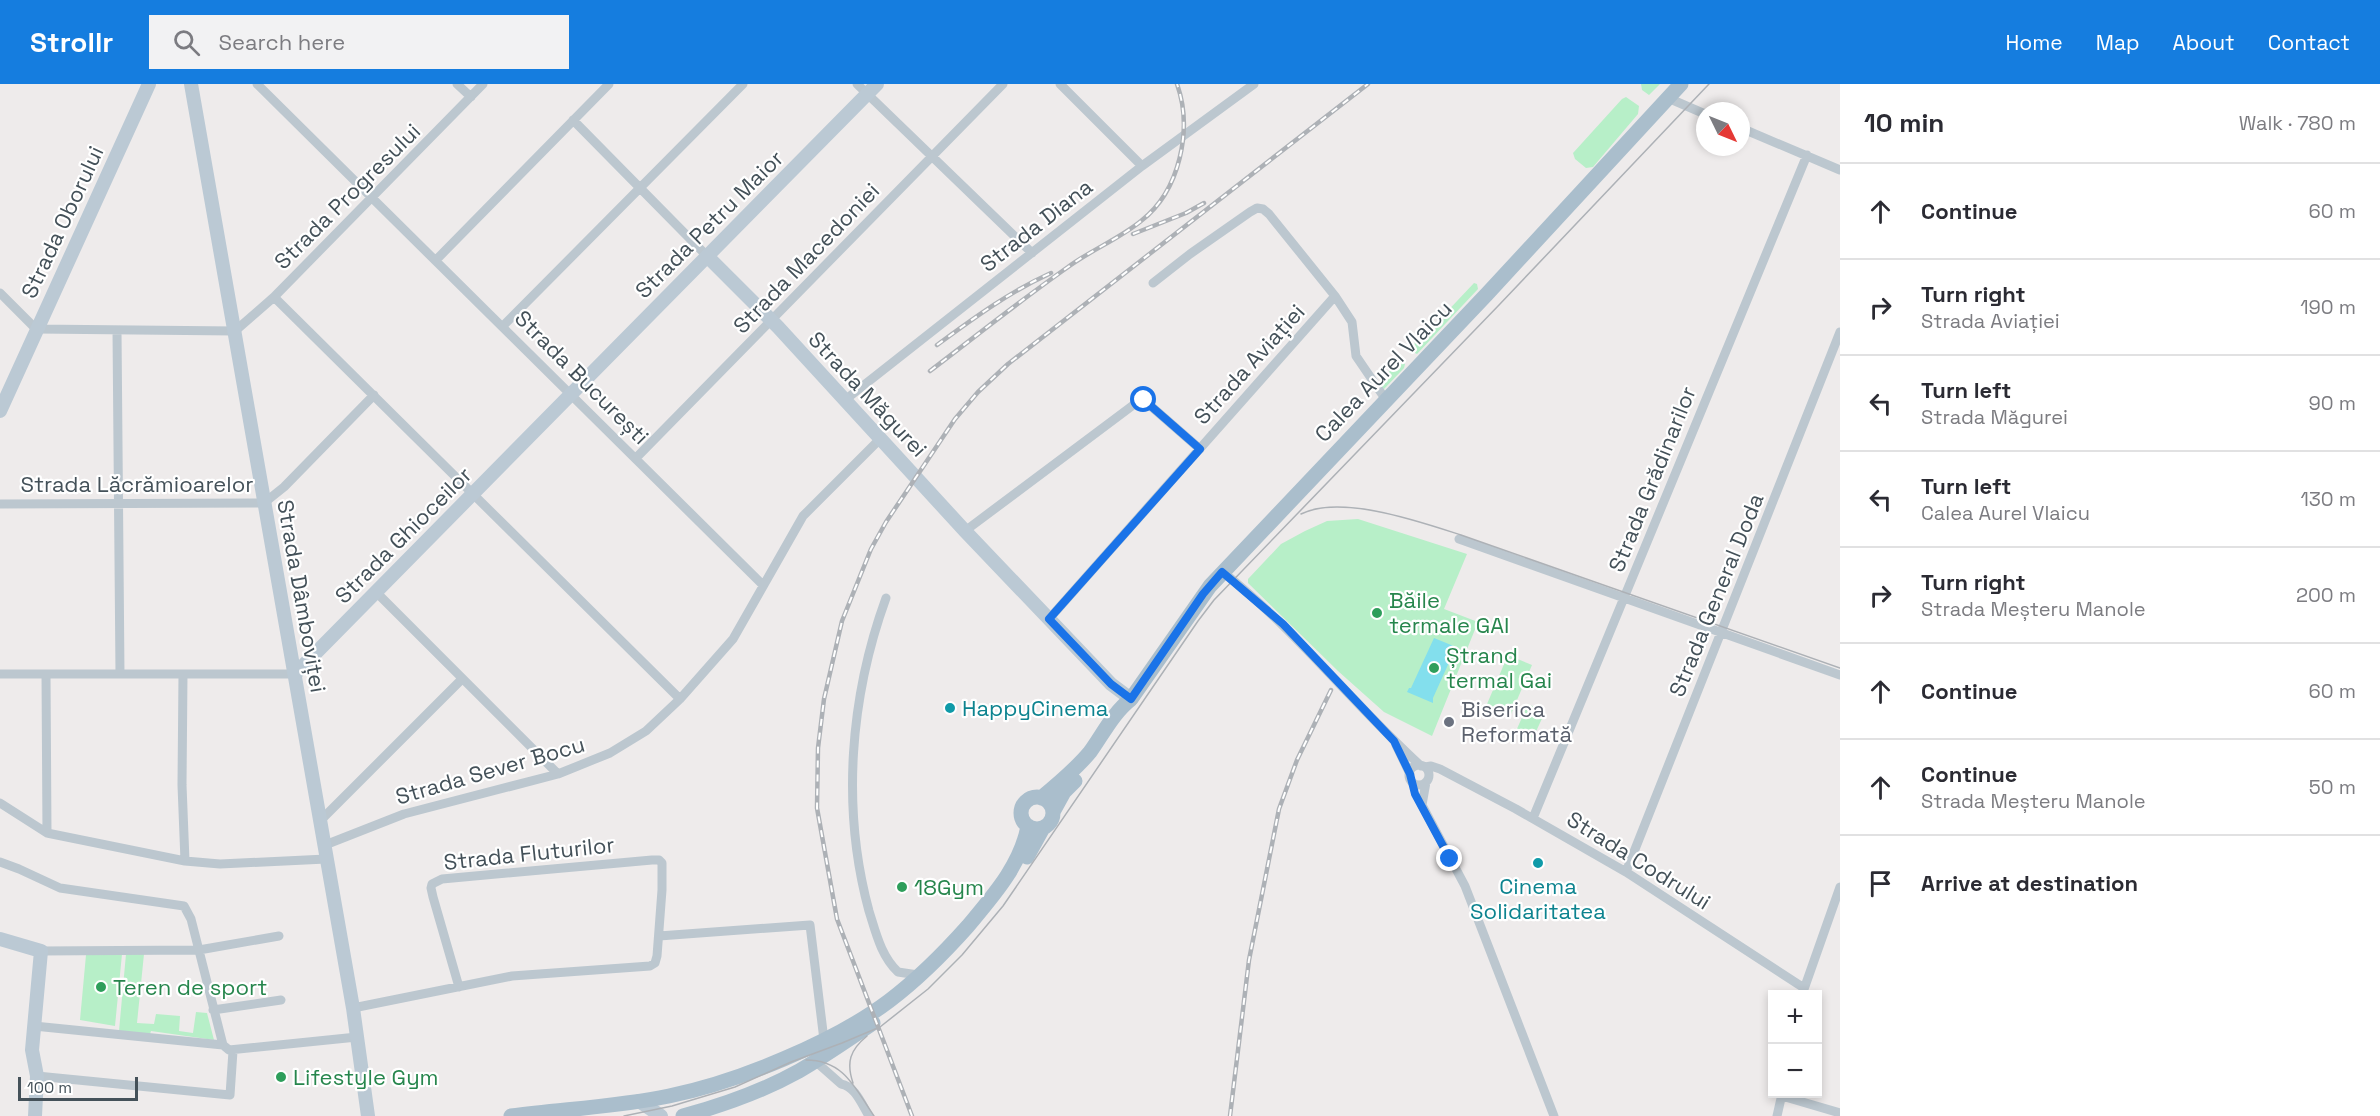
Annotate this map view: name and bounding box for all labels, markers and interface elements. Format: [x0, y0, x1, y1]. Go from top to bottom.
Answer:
search box [149, 15, 569, 69]
text: Strollr [30, 24, 113, 60]
icon: search [170, 26, 203, 59]
text: Search here [218, 28, 345, 56]
text: Home [2005, 29, 2063, 56]
text: Map [2096, 29, 2140, 56]
text: About [2173, 29, 2235, 56]
text: Contact [2268, 29, 2350, 56]
north arrow [1696, 102, 1750, 156]
text: 10 min [1864, 106, 1944, 140]
text: Walk · 780 m [2239, 110, 2356, 136]
street label: Strada Progresului [268, 117, 426, 275]
street label: Strada Oborului [14, 141, 110, 303]
street label: Strada Petru Maior [629, 144, 789, 304]
street label: Strada Diana [974, 172, 1098, 278]
street label: Strada Macedoniei [727, 177, 885, 339]
icon: ahead [1864, 195, 1897, 228]
text: Continue [1921, 197, 2017, 225]
text: 60 m [2309, 198, 2356, 224]
text: Turn right [1921, 280, 2026, 308]
icon: right [1864, 291, 1897, 324]
street label: Calea Aurel Vlaicu [1308, 294, 1458, 448]
text: 190 m [2300, 294, 2356, 320]
street label: Strada Aviației [1188, 298, 1310, 430]
street label: Strada București [509, 304, 655, 450]
text: Strada Aviației [1921, 308, 2060, 334]
street label: Strada Măgurei [803, 325, 933, 463]
text: Turn left [1921, 376, 2011, 404]
street label: Strada Grădinarilor [1602, 382, 1702, 576]
route start [1130, 386, 1156, 412]
icon: left [1864, 387, 1897, 420]
text: 90 m [2309, 390, 2356, 416]
text: Strada Măgurei [1921, 404, 2068, 430]
street label: Strada Ghioceilor [329, 461, 477, 609]
street label: Strada Lăcrămioarelor [20, 470, 254, 498]
text: Turn left [1921, 472, 2011, 500]
icon: left [1864, 483, 1897, 516]
text: 130 m [2300, 486, 2356, 512]
street label: Strada General Doda [1662, 489, 1770, 701]
street label: Strada Dâmboviței [271, 497, 333, 695]
text: Calea Aurel Vlaicu [1921, 500, 2090, 526]
text: Turn right [1921, 568, 2026, 596]
icon: right [1864, 579, 1897, 612]
text: 200 m [2296, 582, 2356, 608]
place label: Băile termale GAI [1389, 586, 1509, 639]
text: Strada Meșteru Manole [1921, 596, 2146, 622]
marker: Băile termale GAI [1370, 606, 1384, 620]
place label: Ștrand termal Gai [1446, 641, 1552, 694]
marker: Ștrand termal Gai [1427, 661, 1441, 675]
icon: ahead [1864, 675, 1897, 708]
text: Continue [1921, 677, 2017, 705]
text: 60 m [2309, 678, 2356, 704]
place label: HappyCinema [962, 694, 1109, 722]
place label: Biserica Reformată [1461, 695, 1572, 748]
marker: HappyCinema [943, 701, 957, 715]
marker: Biserica Reformată [1442, 715, 1456, 729]
street label: Strada Sever Bocu [392, 730, 588, 810]
text: Continue [1921, 760, 2017, 788]
icon: ahead [1864, 771, 1897, 804]
text: 50 m [2309, 774, 2356, 800]
text: Strada Meșteru Manole [1921, 788, 2146, 814]
street label: Strada Codrului [1562, 805, 1716, 915]
street label: Strada Fluturilor [442, 830, 616, 876]
route end [1436, 845, 1462, 871]
marker: Cinema Solidaritatea [1531, 856, 1545, 870]
icon: arrive [1864, 867, 1897, 900]
text: Arrive at destination [1921, 869, 2138, 897]
place label: Cinema Solidaritatea [1470, 872, 1606, 925]
place label: 18Gym [914, 873, 984, 901]
marker: 18Gym [895, 880, 909, 894]
place label: Teren de sport [113, 973, 267, 1001]
marker: Teren de sport [94, 980, 108, 994]
map controls [1768, 990, 1822, 1098]
button: + [1768, 990, 1822, 1044]
button: − [1768, 1044, 1822, 1098]
place label: Lifestyle Gym [293, 1063, 439, 1091]
marker: Lifestyle Gym [274, 1070, 288, 1084]
scale bar [18, 1074, 138, 1102]
text: 100 m [27, 1077, 72, 1098]

